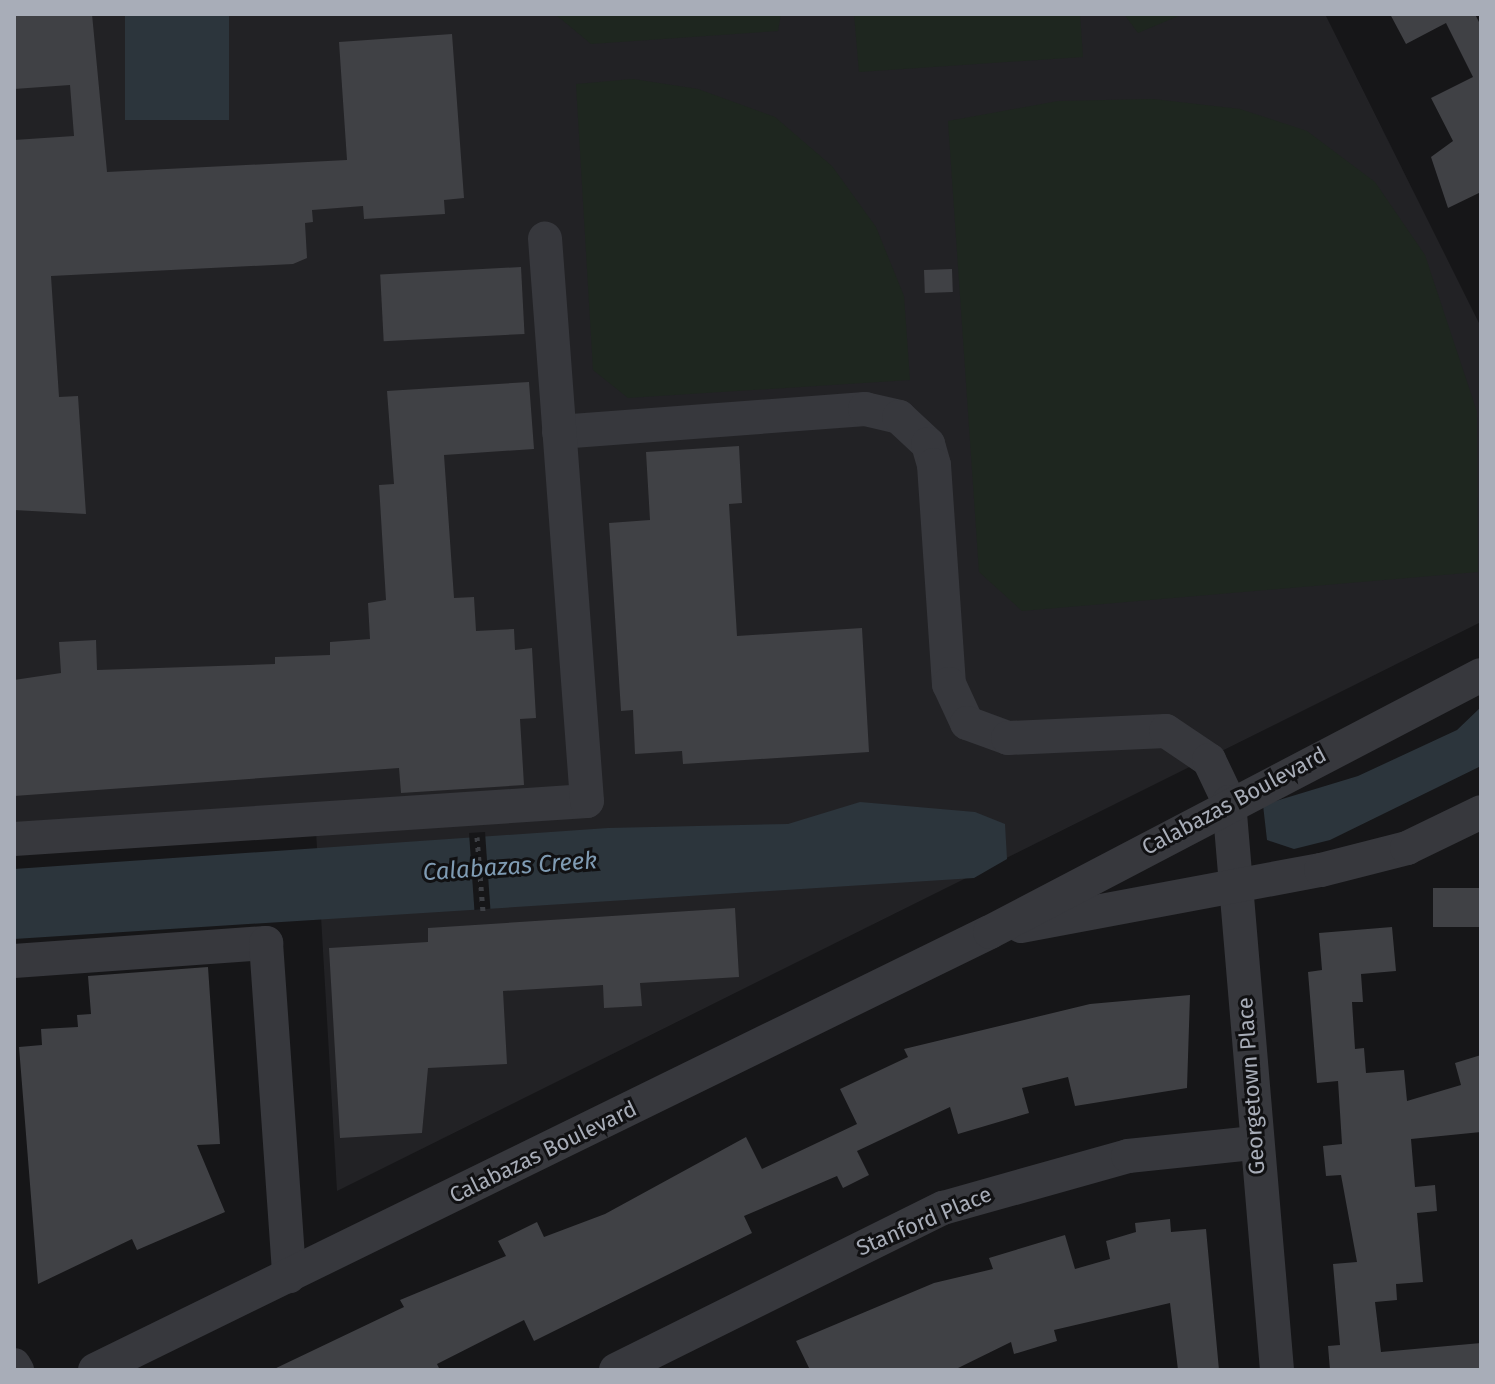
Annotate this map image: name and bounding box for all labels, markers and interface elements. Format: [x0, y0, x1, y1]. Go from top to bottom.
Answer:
street label: Calabazas Boulevard [1137, 741, 1331, 861]
water label: Calabazas Creek [422, 847, 598, 887]
street label: Georgetown Place [1232, 996, 1270, 1176]
street label: Calabazas Boulevard [445, 1095, 641, 1209]
street label: Stanford Place [852, 1181, 996, 1261]

